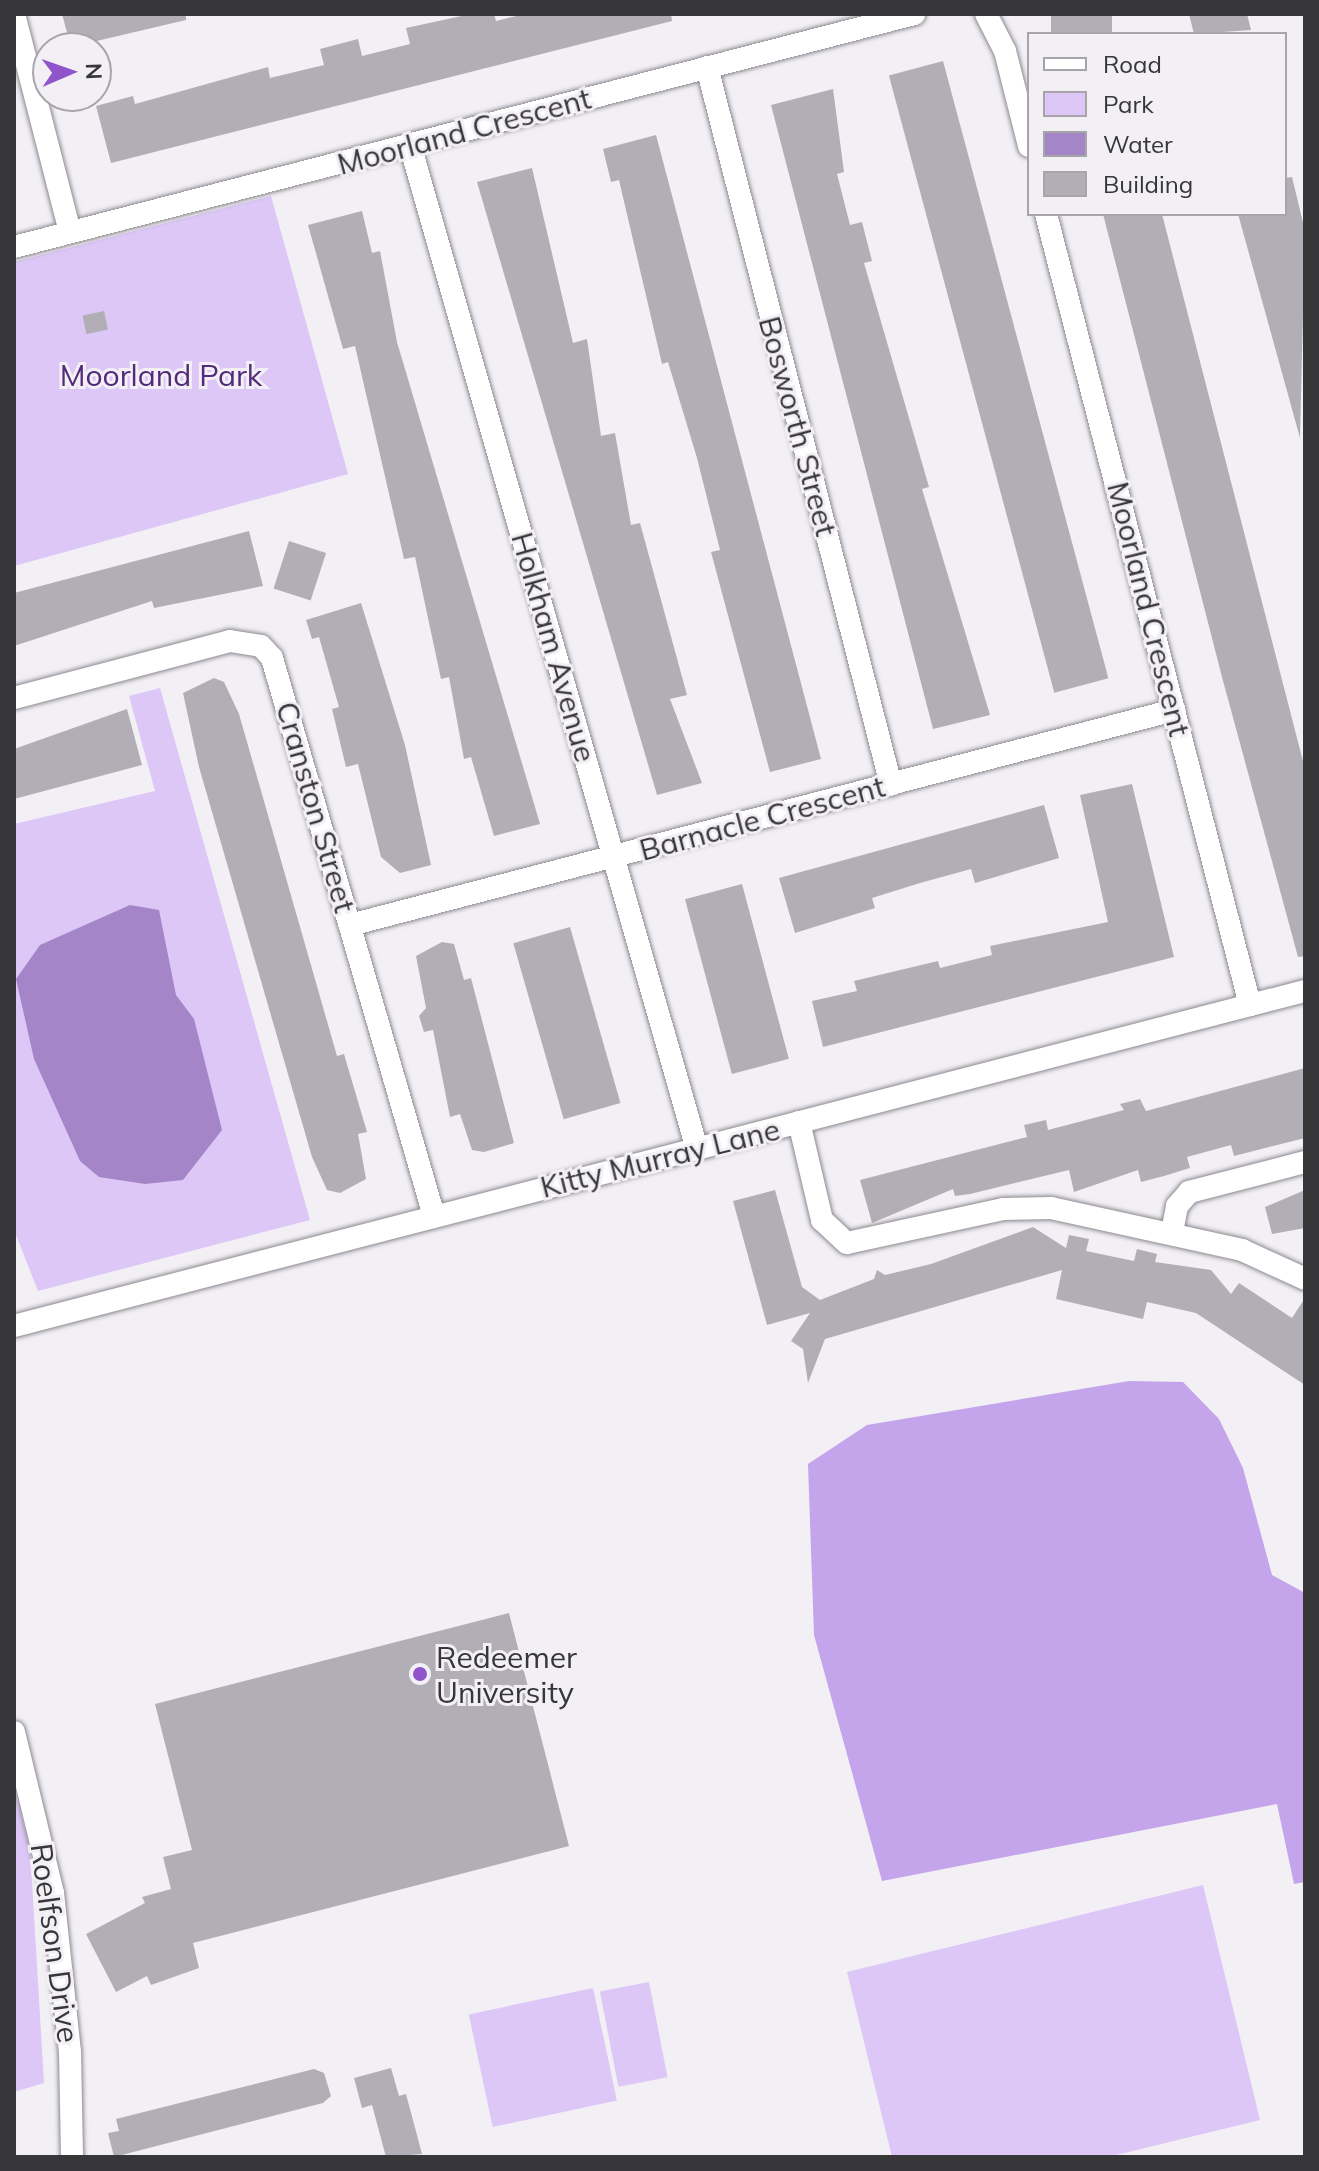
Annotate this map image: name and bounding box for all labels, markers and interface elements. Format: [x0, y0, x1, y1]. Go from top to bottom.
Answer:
north arrow [32, 32, 112, 112]
legend [1027, 32, 1287, 216]
text: Road [1103, 49, 1162, 79]
text: N [80, 62, 108, 80]
street label: Moorland Crescent [333, 80, 595, 182]
text: Park [1103, 89, 1154, 119]
text: Water [1103, 129, 1173, 159]
text: Building [1103, 169, 1193, 199]
street label: Bosworth Street [751, 312, 845, 540]
park label: Moorland Park [60, 357, 262, 393]
street label: Moorland Crescent [1100, 478, 1198, 740]
street label: Holkham Avenue [504, 528, 604, 766]
street label: Cranston Street [269, 698, 363, 916]
street label: Barnacle Crescent [635, 768, 889, 868]
street label: Kitty Murray Lane [537, 1111, 783, 1205]
place label: Redeemer University [436, 1639, 577, 1710]
marker: Redeemer University [411, 1665, 429, 1683]
street label: Roelfson Drive [23, 1841, 87, 2045]

